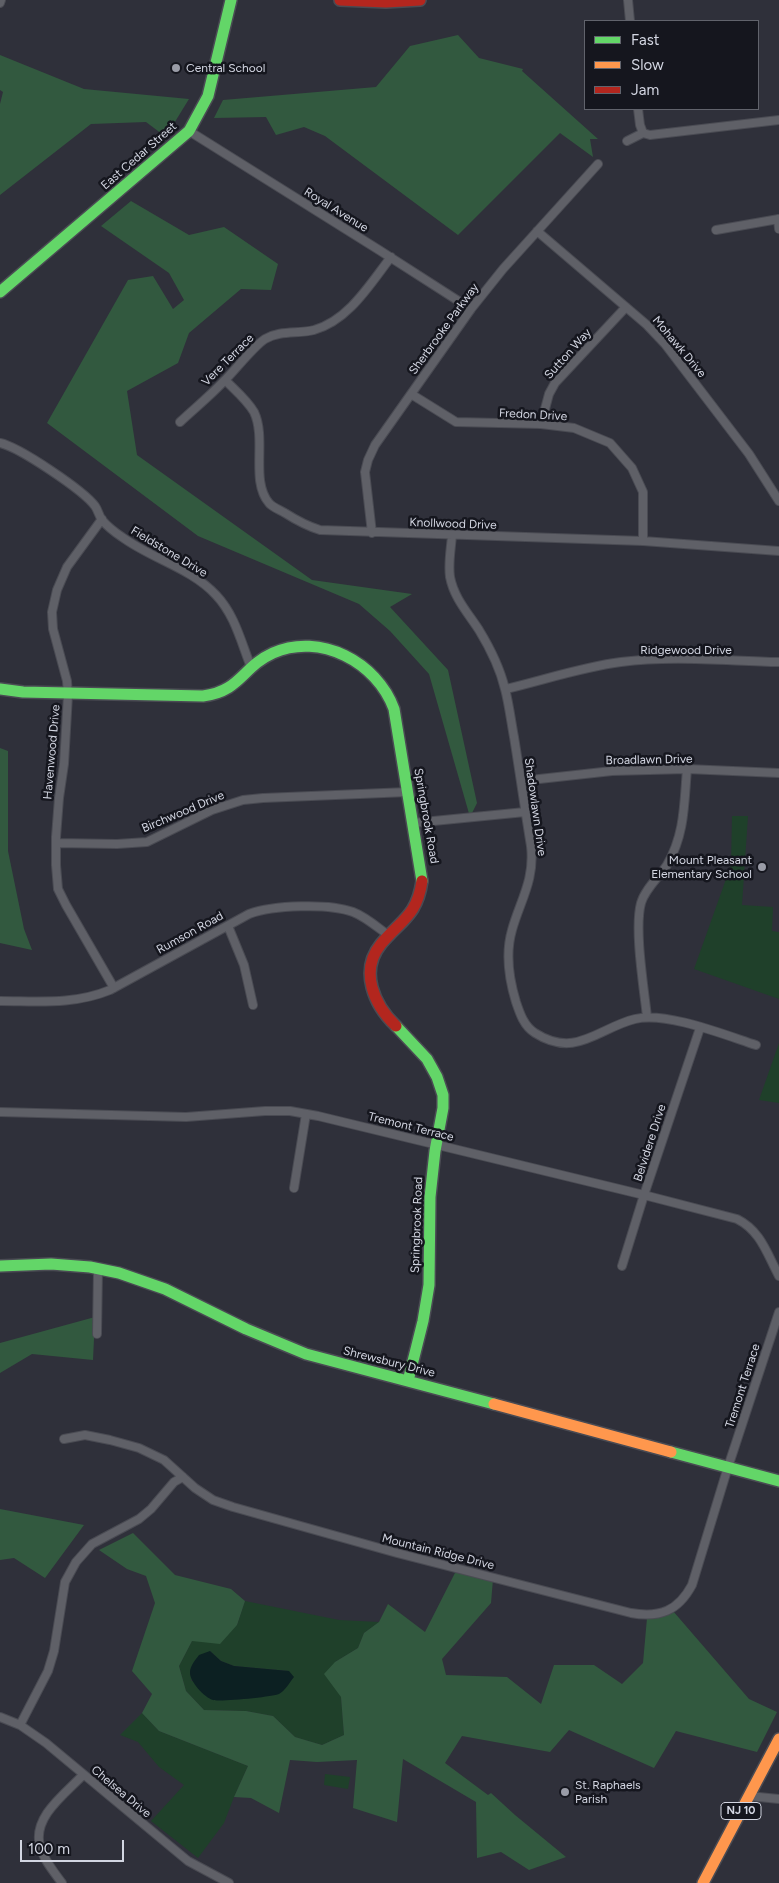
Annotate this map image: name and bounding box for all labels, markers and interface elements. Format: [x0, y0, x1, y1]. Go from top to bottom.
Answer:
legend [584, 20, 759, 110]
text: Fast [631, 31, 659, 49]
text: Slow [631, 56, 664, 74]
place label: Central School [186, 61, 265, 75]
marker: Central School [170, 62, 182, 74]
text: Jam [631, 81, 659, 99]
street label: East Cedar Street [98, 119, 180, 193]
street label: Royal Avenue [301, 185, 371, 235]
street label: Sherbrooke Parkway [406, 281, 482, 377]
street label: Mohawk Drive [649, 313, 709, 381]
street label: Sutton Way [542, 326, 594, 382]
street label: Vere Terrace [199, 331, 257, 389]
street label: Fredon Drive [498, 406, 568, 424]
street label: Knollwood Drive [409, 515, 497, 533]
street label: Fieldstone Drive [128, 524, 210, 580]
street label: Ridgewood Drive [640, 643, 732, 657]
street label: Havenwood Drive [41, 704, 63, 800]
street label: Broadlawn Drive [605, 752, 693, 768]
street label: Shadowlawn Drive [521, 757, 549, 857]
street label: Springbrook Road [411, 767, 441, 865]
street label: Birchwood Drive [140, 788, 226, 836]
place label: Mount Pleasant Elementary School [651, 853, 752, 881]
marker: Mount Pleasant Elementary School [756, 861, 768, 873]
street label: Rumson Road [154, 909, 226, 957]
street label: Belvidere Drive [631, 1103, 669, 1183]
street label: Tremont Terrace [367, 1109, 455, 1145]
street label: Springbrook Road [408, 1177, 426, 1273]
street label: Tremont Terrace [723, 1342, 763, 1430]
street label: Shrewsbury Drive [341, 1344, 437, 1380]
street label: Mountain Ridge Drive [380, 1531, 496, 1573]
street label: Chelsea Drive [88, 1763, 154, 1821]
place label: St. Raphaels Parish [575, 1778, 641, 1806]
marker: St. Raphaels Parish [559, 1786, 571, 1798]
road number: NJ 10 [721, 1802, 761, 1820]
scale bar [22, 1830, 126, 1862]
text: 100 m [28, 1840, 70, 1858]

